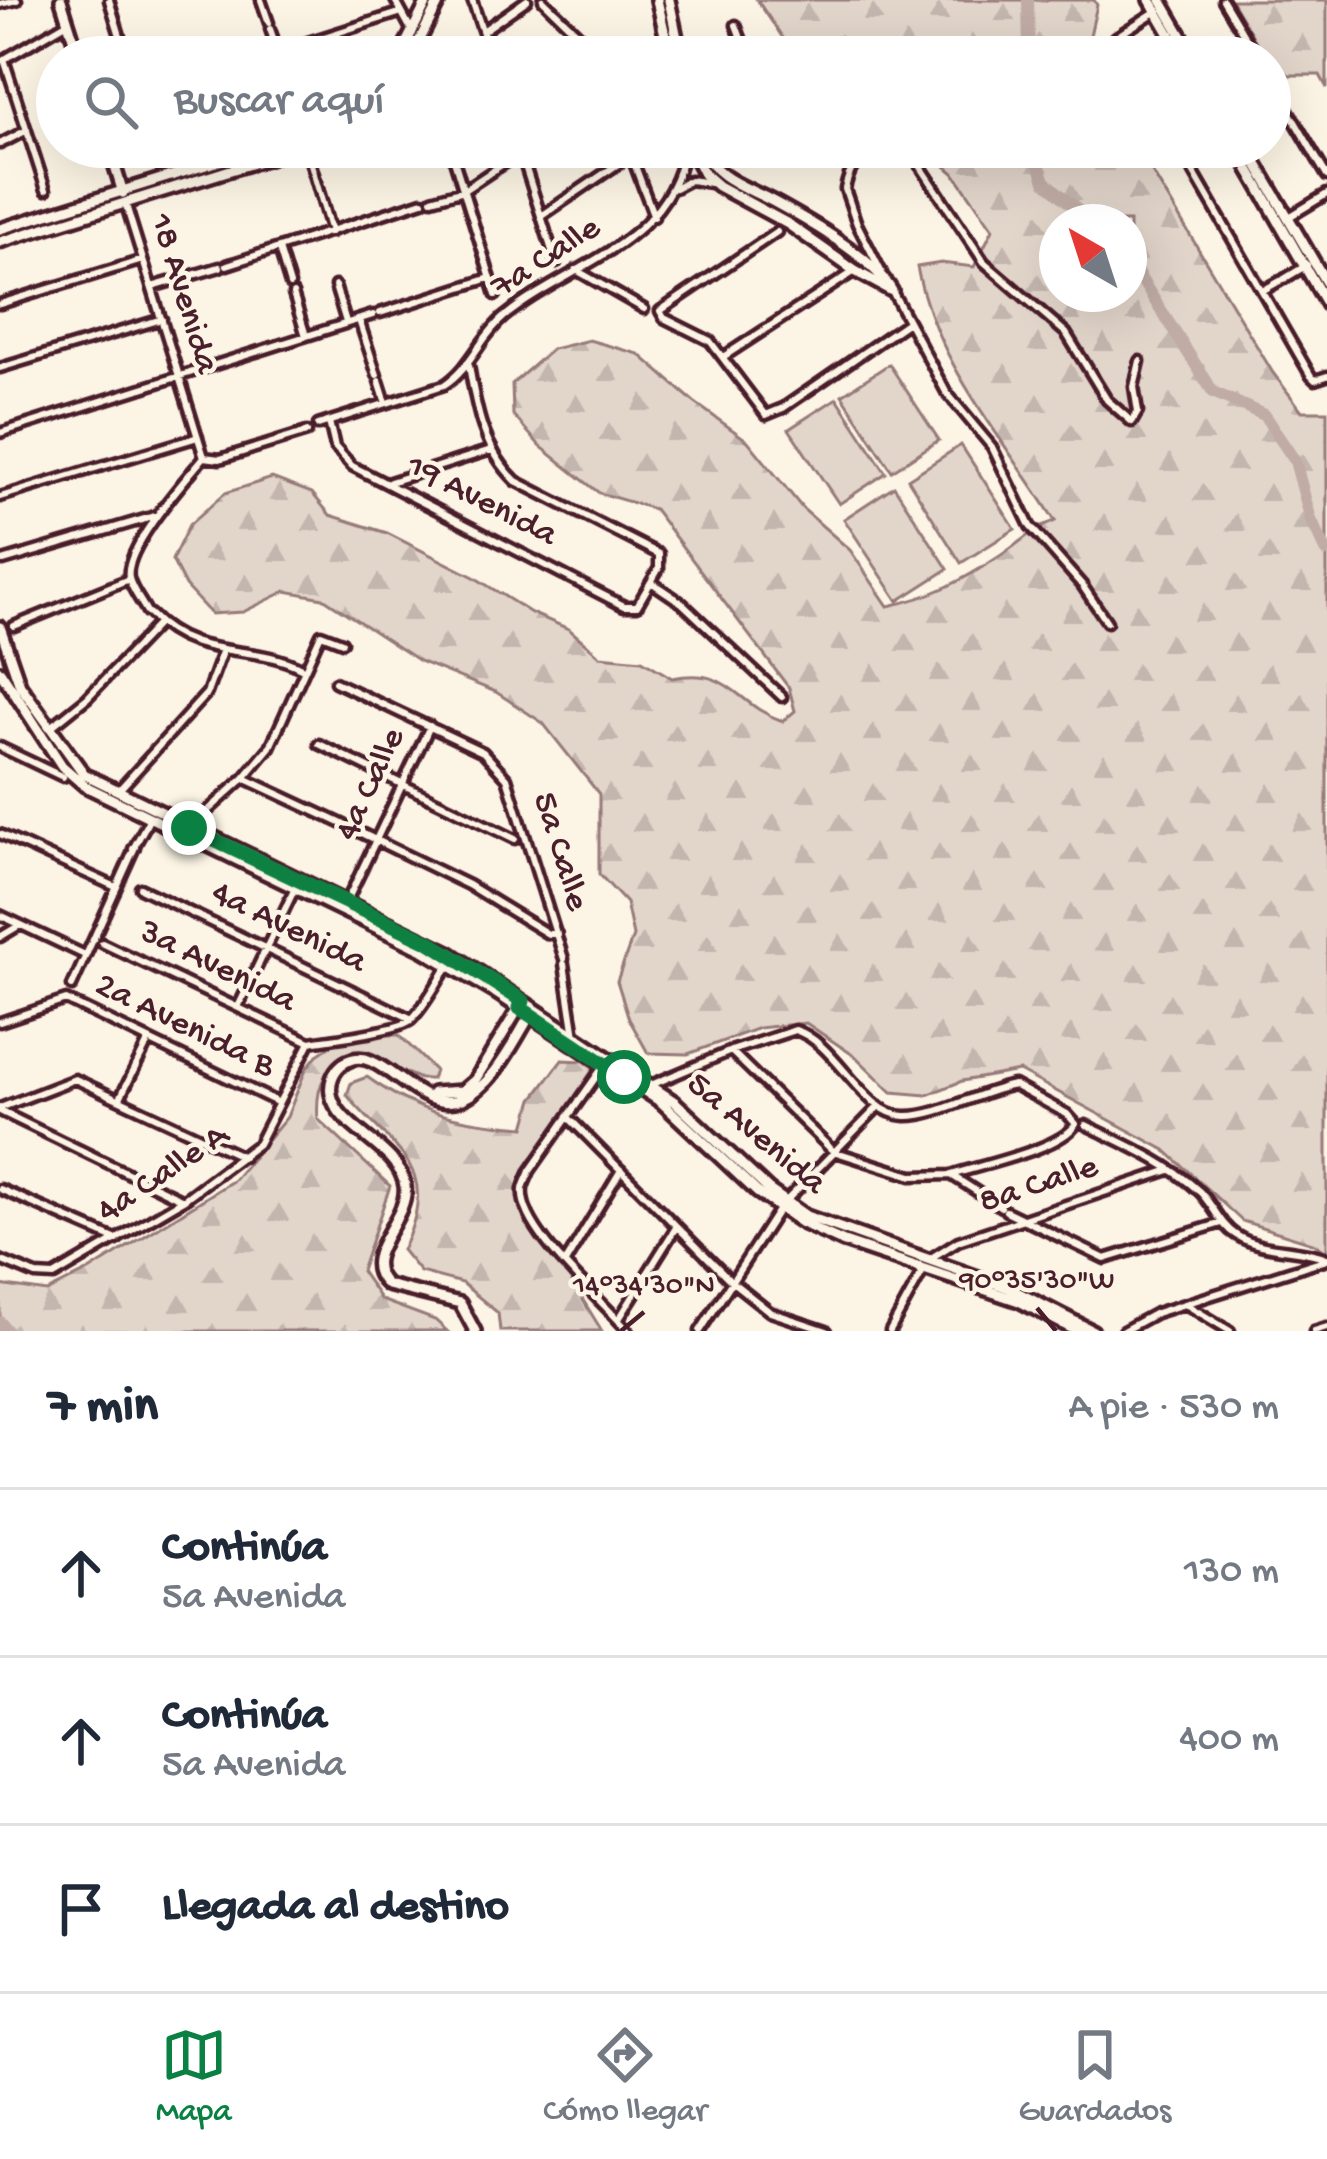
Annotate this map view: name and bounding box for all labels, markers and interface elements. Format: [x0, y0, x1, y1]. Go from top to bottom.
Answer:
search box [36, 36, 1291, 168]
icon: search [78, 69, 144, 135]
text: Buscar aquí [174, 76, 384, 129]
north arrow [1039, 204, 1147, 312]
street label: 18 Avenida [137, 208, 227, 380]
street label: 7a Calle [484, 208, 610, 311]
street label: 19 Avenida [398, 445, 564, 559]
street label: 4a Calle [327, 721, 417, 848]
street label: 5a Calle [521, 788, 597, 917]
route end [162, 801, 216, 855]
street label: 4a Avenida [203, 873, 373, 985]
street label: 3a Avenida [131, 911, 303, 1025]
street label: 2a Avenida B [87, 965, 282, 1090]
route start [597, 1050, 651, 1104]
street label: 5a Avenida [676, 1064, 834, 1206]
street label: 4a Calle A [90, 1114, 239, 1235]
street label: 8a Calle [974, 1147, 1104, 1225]
text: 90°35'30"W [958, 1265, 1115, 1300]
text: 14°34'30"N [572, 1270, 715, 1305]
text: 7 min [48, 1379, 158, 1439]
text: A pie · 530 m [1068, 1386, 1279, 1432]
text: Continúa [162, 1523, 327, 1576]
icon: ahead [48, 1540, 114, 1606]
text: 130 m [1184, 1550, 1279, 1596]
text: 5a Avenida [162, 1576, 345, 1622]
text: Continúa [162, 1691, 327, 1744]
icon: ahead [48, 1708, 114, 1774]
text: 400 m [1179, 1718, 1279, 1764]
text: 5a Avenida [162, 1744, 345, 1790]
icon: arrive [48, 1876, 114, 1942]
text: Llegada al destino [162, 1882, 509, 1935]
tab: Mapa [156, 2022, 232, 2132]
tab: Cómo llegar [543, 2022, 707, 2132]
tab: Guardados [1019, 2022, 1171, 2132]

